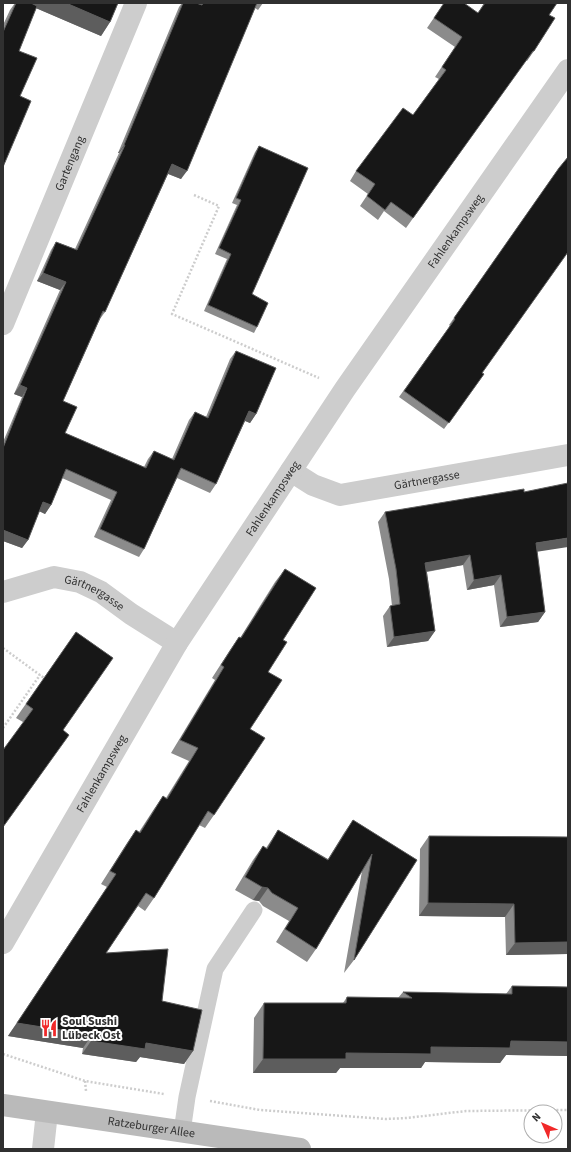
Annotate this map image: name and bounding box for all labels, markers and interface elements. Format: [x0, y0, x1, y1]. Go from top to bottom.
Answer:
street label: Gartengang [51, 133, 89, 194]
street label: Fahlenkampsweg [424, 191, 488, 272]
street label: Fahlenkampsweg [242, 458, 304, 540]
street label: Gärtnergasse [393, 466, 461, 494]
street label: Gärtnergasse [63, 571, 128, 615]
street label: Fahlenkampsweg [72, 731, 131, 816]
place label: Soul Sushi Lübeck Ost [62, 1013, 121, 1044]
restaurant icon: Soul Sushi Lübeck Ost [39, 1018, 59, 1038]
north arrow [523, 1104, 563, 1144]
text: N [528, 1109, 544, 1125]
street label: Ratzeburger Allee [107, 1113, 196, 1142]

